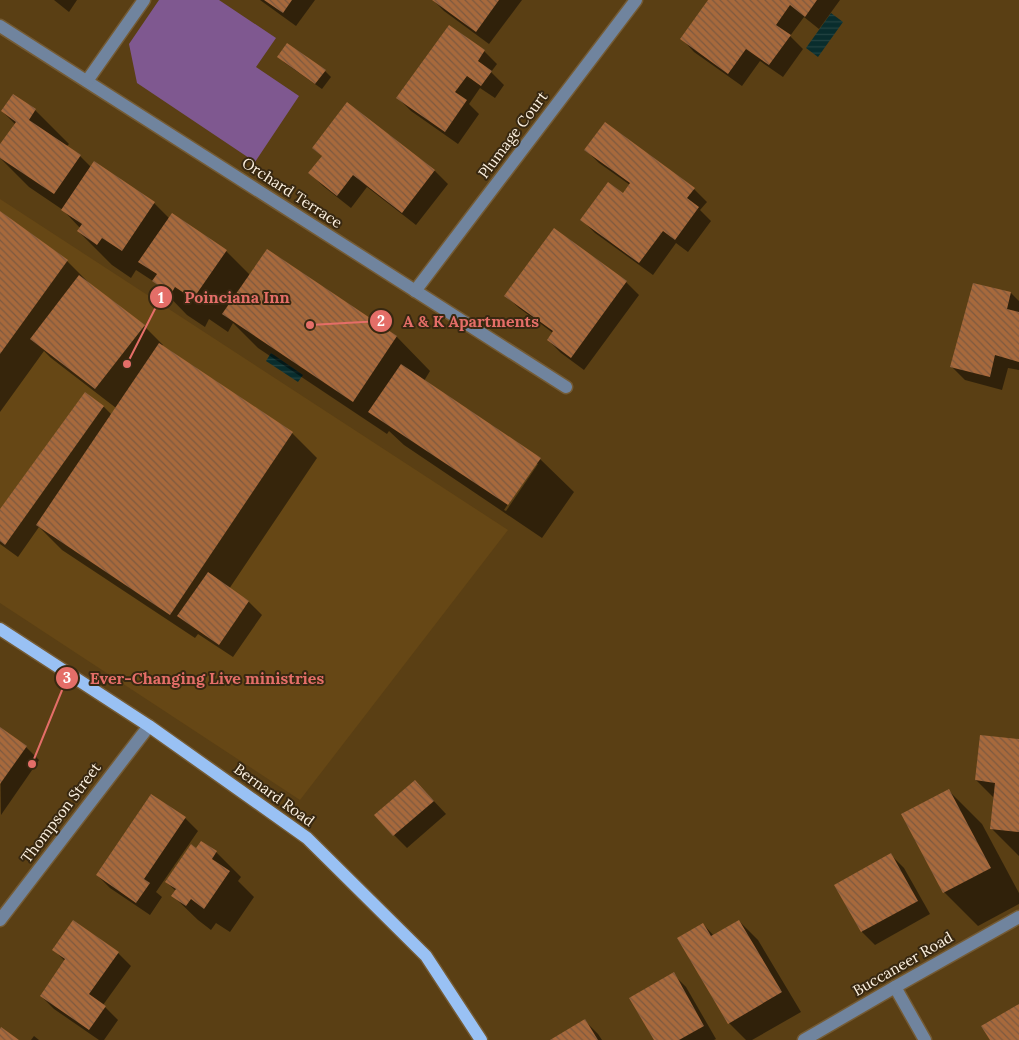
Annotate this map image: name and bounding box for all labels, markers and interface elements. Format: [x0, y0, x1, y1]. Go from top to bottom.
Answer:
street label: Plumage Court [474, 87, 552, 182]
street label: Orchard Terrace [238, 153, 346, 232]
callout: Poinciana Inn [149, 282, 299, 313]
text: Poinciana Inn [184, 287, 290, 307]
text: 1 [158, 288, 164, 307]
callout: A & K Apartments [368, 306, 549, 337]
text: 2 [377, 311, 385, 330]
text: A & K Apartments [403, 311, 539, 331]
callout: Ever-Changing Live ministries [55, 663, 334, 694]
text: 3 [63, 668, 71, 687]
text: Ever-Changing Live ministries [90, 668, 324, 688]
street label: Thompson Street [17, 759, 105, 867]
street label: Bernard Road [230, 759, 318, 830]
street label: Buccaneer Road [849, 927, 956, 1000]

